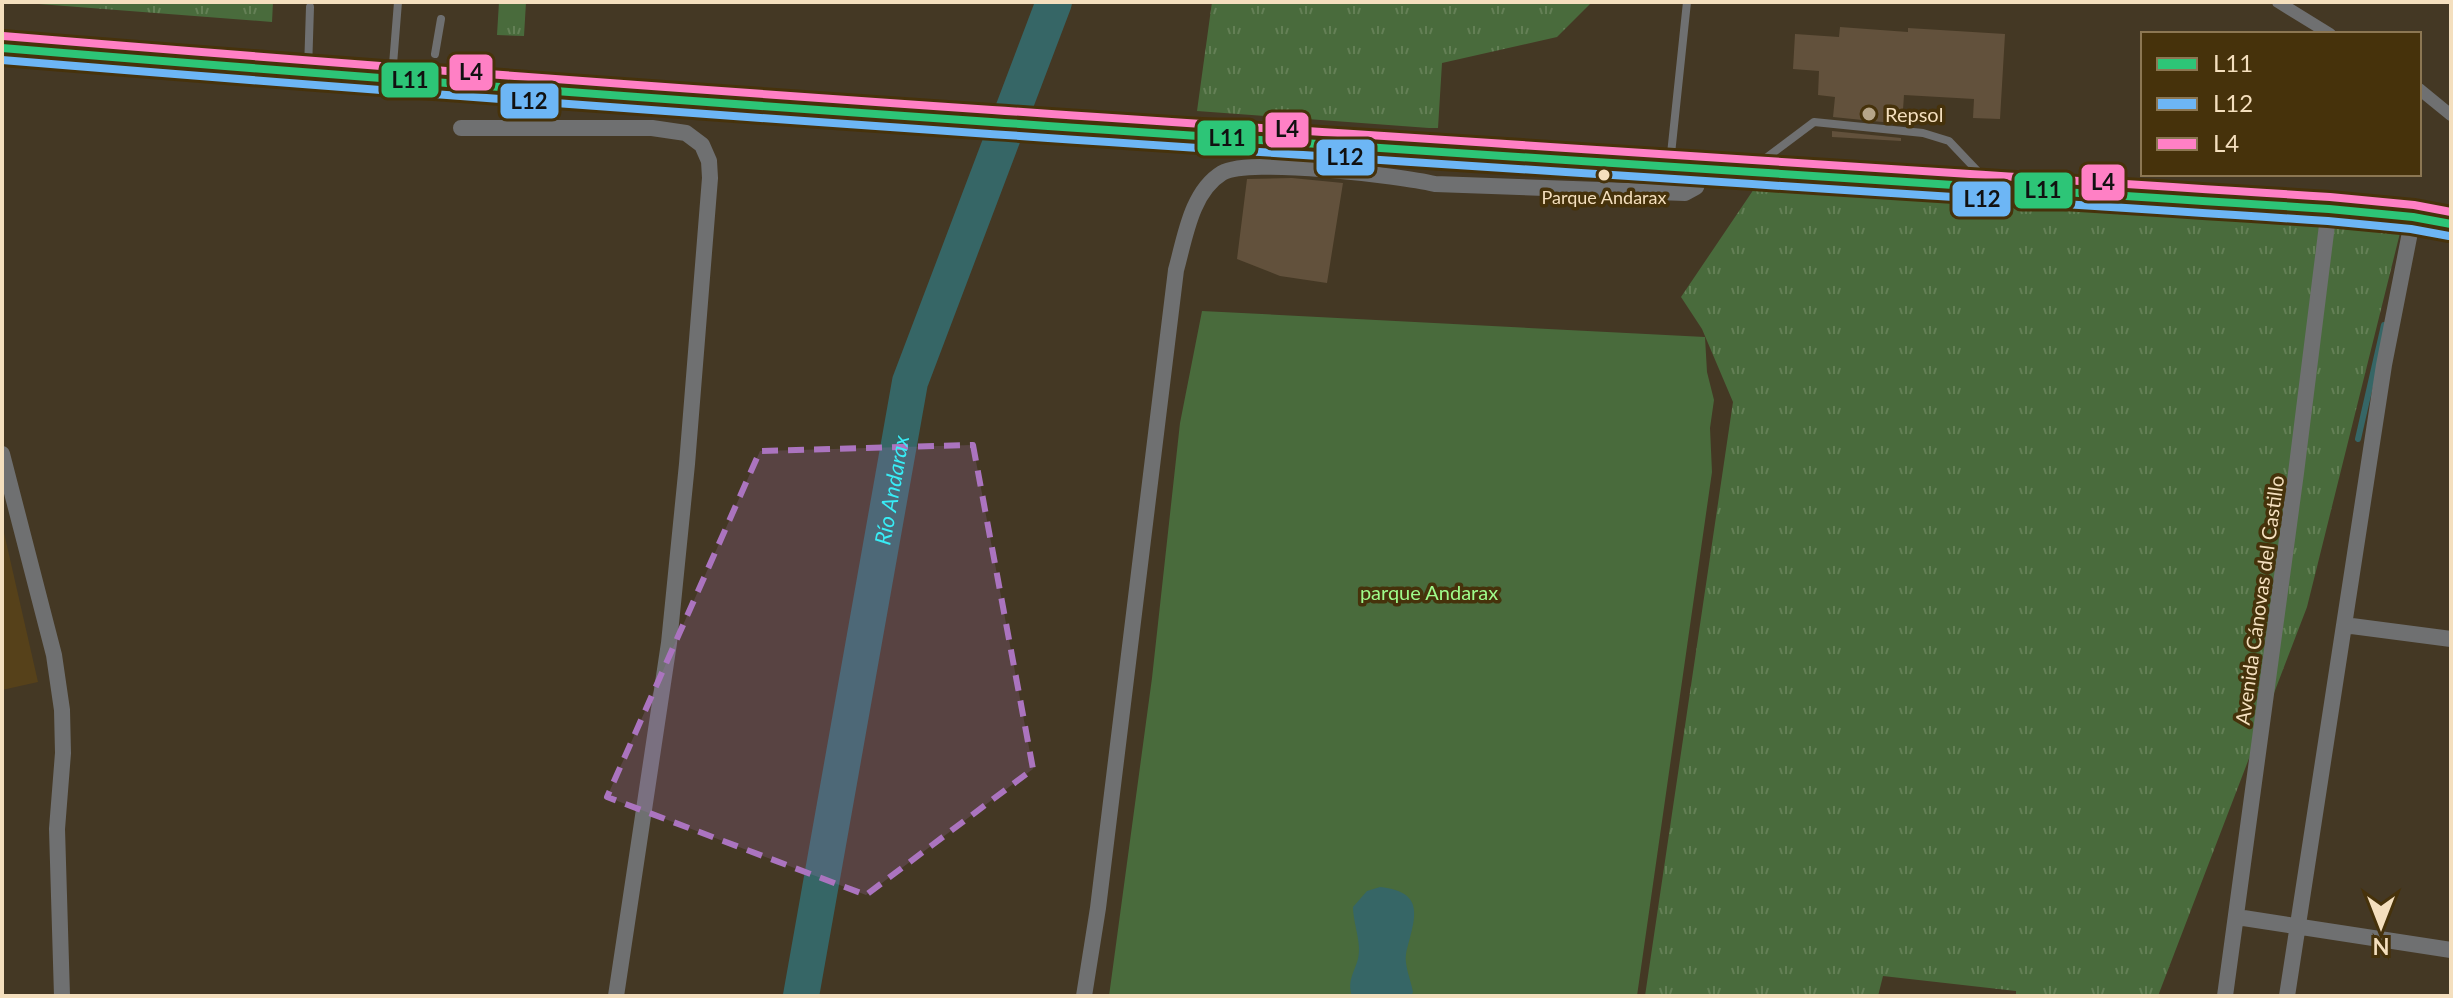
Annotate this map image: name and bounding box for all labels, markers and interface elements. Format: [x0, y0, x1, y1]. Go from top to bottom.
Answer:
legend [2141, 32, 2421, 176]
text: L11 [2213, 48, 2253, 77]
line badge: L4 [448, 53, 494, 92]
text: L4 [459, 58, 483, 85]
line badge: L11 [380, 61, 440, 99]
text: L11 [392, 66, 428, 93]
line badge: L12 [499, 82, 560, 120]
text: L12 [511, 87, 547, 114]
text: L12 [2213, 88, 2253, 117]
place label: Repsol [1885, 102, 1943, 126]
marker: Repsol [1860, 105, 1878, 123]
line badge: L4 [1264, 111, 1310, 149]
text: L4 [1275, 115, 1299, 142]
line badge: L11 [1196, 119, 1257, 157]
text: L11 [1209, 124, 1245, 151]
text: L4 [2213, 128, 2239, 157]
line badge: L12 [1315, 138, 1376, 177]
text: L12 [1327, 143, 1363, 170]
line badge: L4 [2080, 163, 2126, 202]
marker: Parque Andarax [1596, 167, 1612, 183]
text: L4 [2091, 168, 2115, 195]
line badge: L11 [2013, 171, 2074, 210]
text: L11 [2025, 176, 2061, 203]
line badge: L12 [1951, 180, 2012, 218]
text: L12 [1964, 185, 2000, 212]
place label: Parque Andarax [1542, 186, 1666, 208]
water label: Río Andarax [868, 432, 914, 547]
street label: Avenida Cánovas del Castillo [2230, 474, 2288, 726]
park label: parque Andarax [1360, 580, 1498, 604]
north arrow [2341, 886, 2421, 966]
text: N [2373, 933, 2389, 960]

